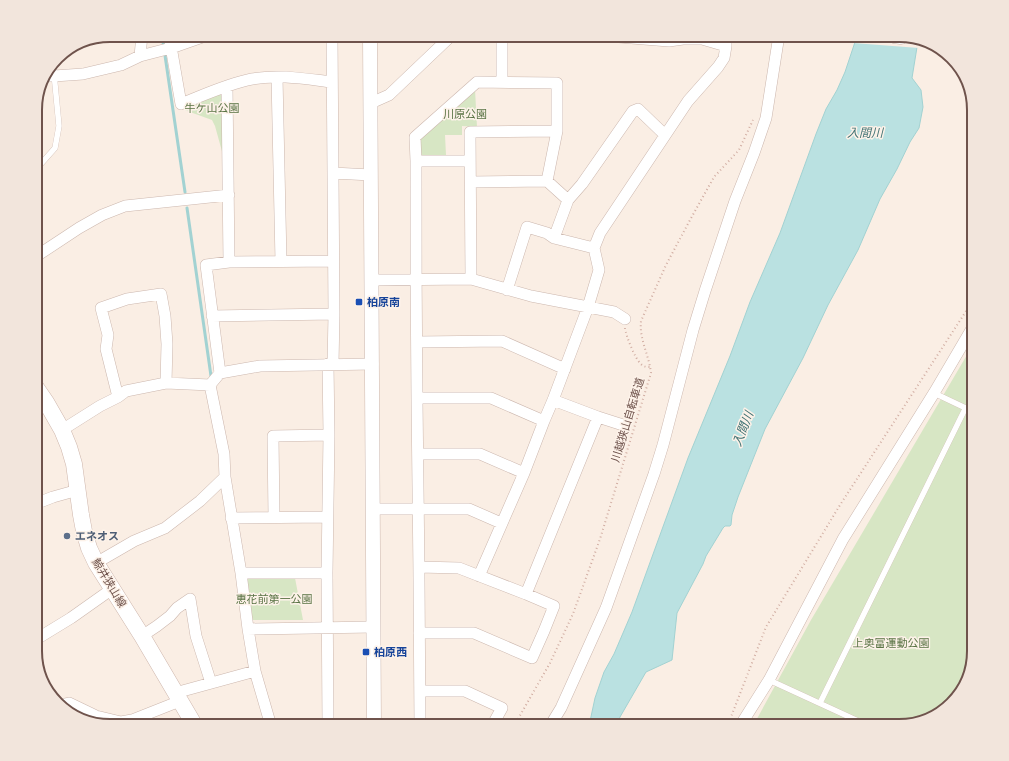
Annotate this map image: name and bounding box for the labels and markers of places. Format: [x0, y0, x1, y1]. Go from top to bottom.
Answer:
place label: 柏原南 [367, 296, 400, 309]
marker: 柏原南 [354, 297, 364, 307]
place label: エネオス [75, 530, 119, 543]
marker: エネオス [62, 531, 72, 541]
place label: 柏原西 [374, 646, 407, 659]
marker: 柏原西 [361, 647, 371, 657]

